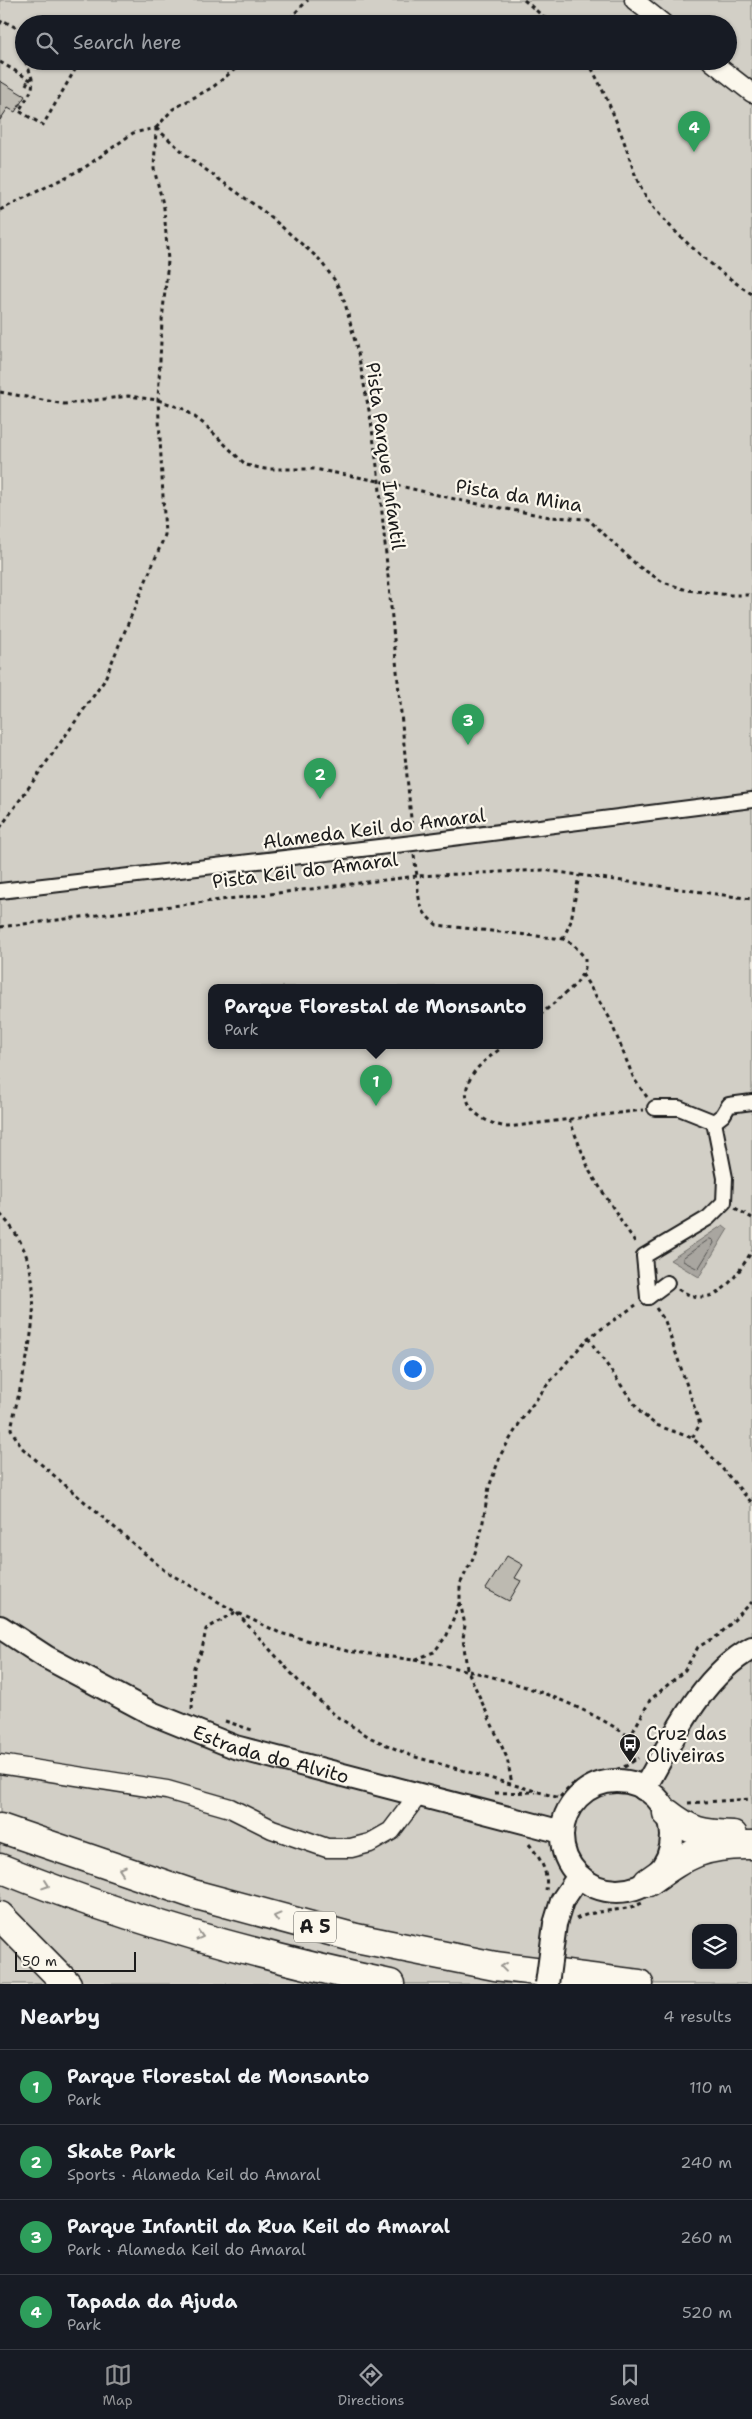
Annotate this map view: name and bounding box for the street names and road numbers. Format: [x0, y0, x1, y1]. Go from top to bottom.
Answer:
street label: Pista Parque Infantil [360, 361, 411, 552]
street label: Pista da Mina [454, 473, 584, 518]
street label: Alameda Keil do Amaral [261, 802, 487, 855]
street label: Pista Keil do Amaral [211, 847, 400, 894]
street label: Estrada do Alvito [189, 1719, 352, 1789]
road number: A 5 [294, 1911, 336, 1942]

